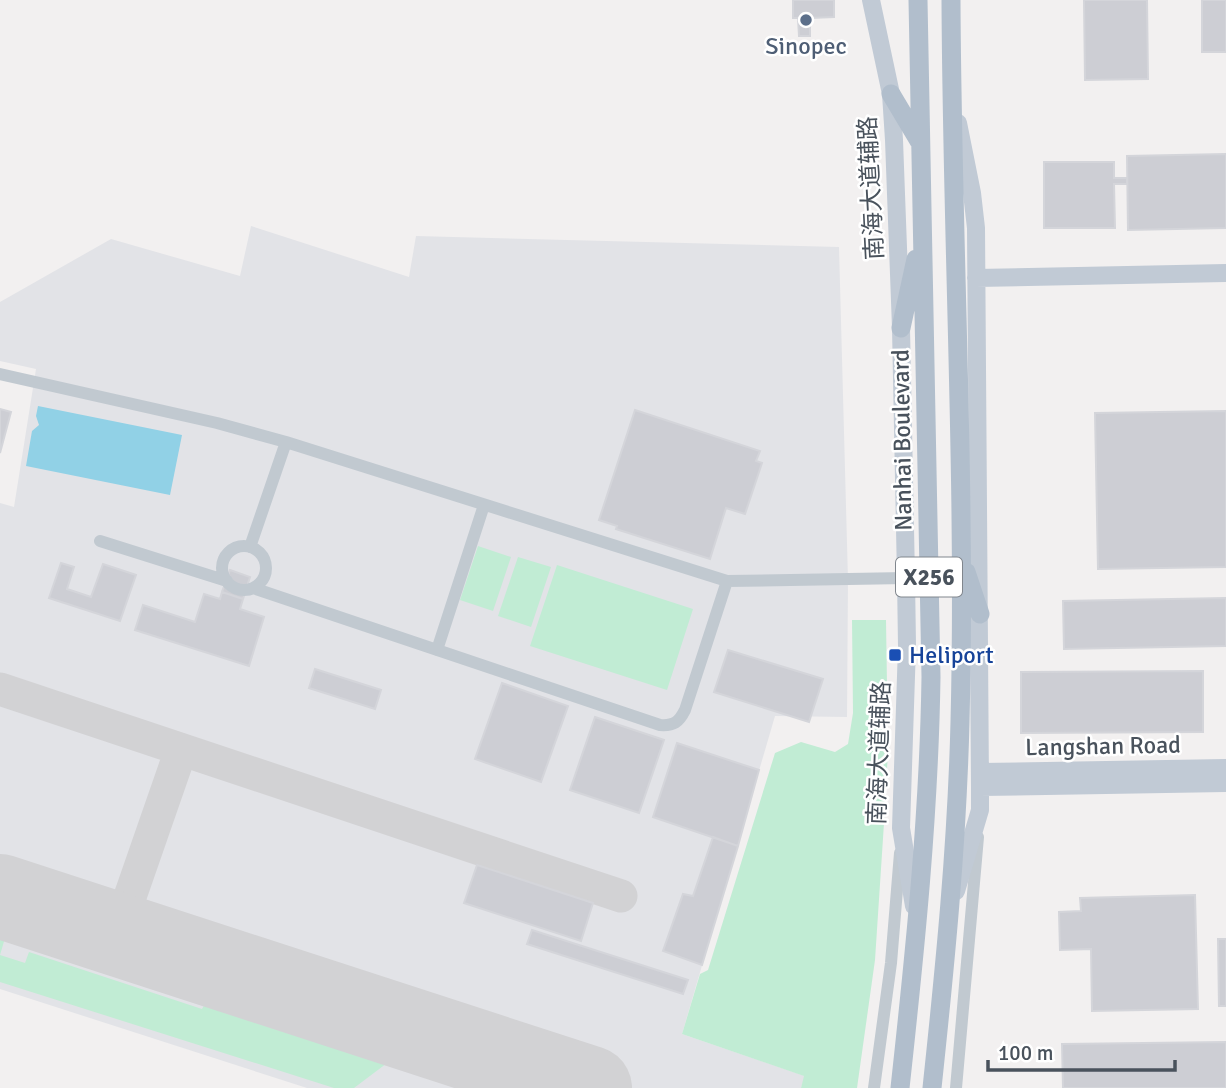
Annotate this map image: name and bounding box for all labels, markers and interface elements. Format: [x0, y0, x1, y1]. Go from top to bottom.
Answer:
marker: Sinopec [798, 12, 814, 28]
place label: Sinopec [765, 31, 847, 61]
street label: 南海大道辅路 [852, 115, 890, 261]
street label: Nanhai Boulevard [885, 349, 919, 531]
road number: X256 [896, 558, 962, 596]
place label: Heliport [909, 640, 994, 670]
marker: Heliport [887, 647, 903, 663]
street label: 南海大道辅路 [861, 681, 897, 825]
street label: Langshan Road [1025, 730, 1181, 762]
scale bar [988, 1028, 1175, 1072]
text: 100 m [998, 1040, 1053, 1066]

